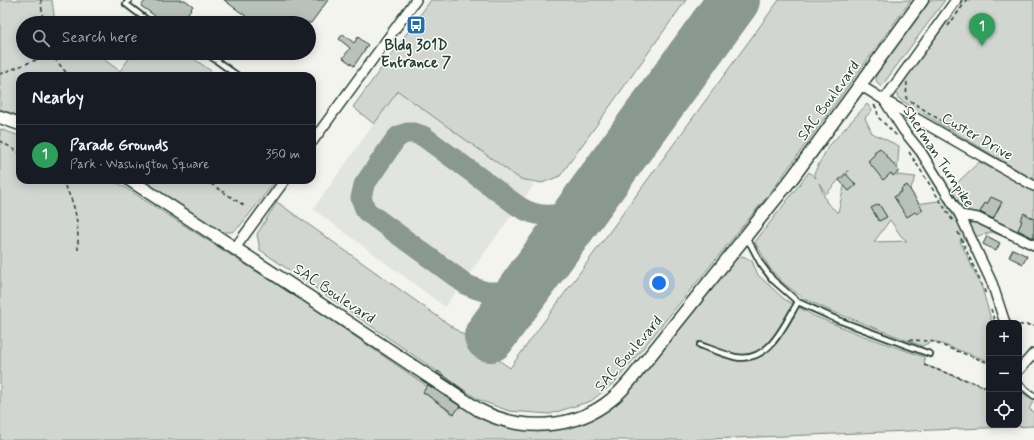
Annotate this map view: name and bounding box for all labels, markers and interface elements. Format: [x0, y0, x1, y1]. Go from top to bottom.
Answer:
pin: 1 [969, 13, 995, 46]
bus stop icon: Bldg 301D Entrance 7 [405, 14, 427, 36]
search box [16, 16, 316, 60]
icon: search [30, 27, 52, 49]
text: Search here [62, 28, 138, 48]
place label: Bldg 301D Entrance 7 [381, 36, 451, 73]
street label: SAC Boulevard [793, 57, 865, 145]
text: Nearby [32, 87, 84, 109]
street label: Sherman Turnpike [898, 102, 978, 212]
street label: Custer Drive [938, 108, 1017, 166]
text: Parade Grounds [70, 136, 168, 156]
text: 1 [42, 146, 48, 163]
text: 350 m [266, 146, 300, 163]
text: Park · Washington Square [70, 156, 209, 173]
street label: SAC Boulevard [289, 259, 379, 329]
your location [649, 273, 669, 293]
street label: SAC Boulevard [590, 312, 668, 396]
map controls [986, 320, 1022, 428]
button: + [986, 320, 1022, 356]
button: − [986, 356, 1022, 392]
button: locate [986, 392, 1022, 428]

